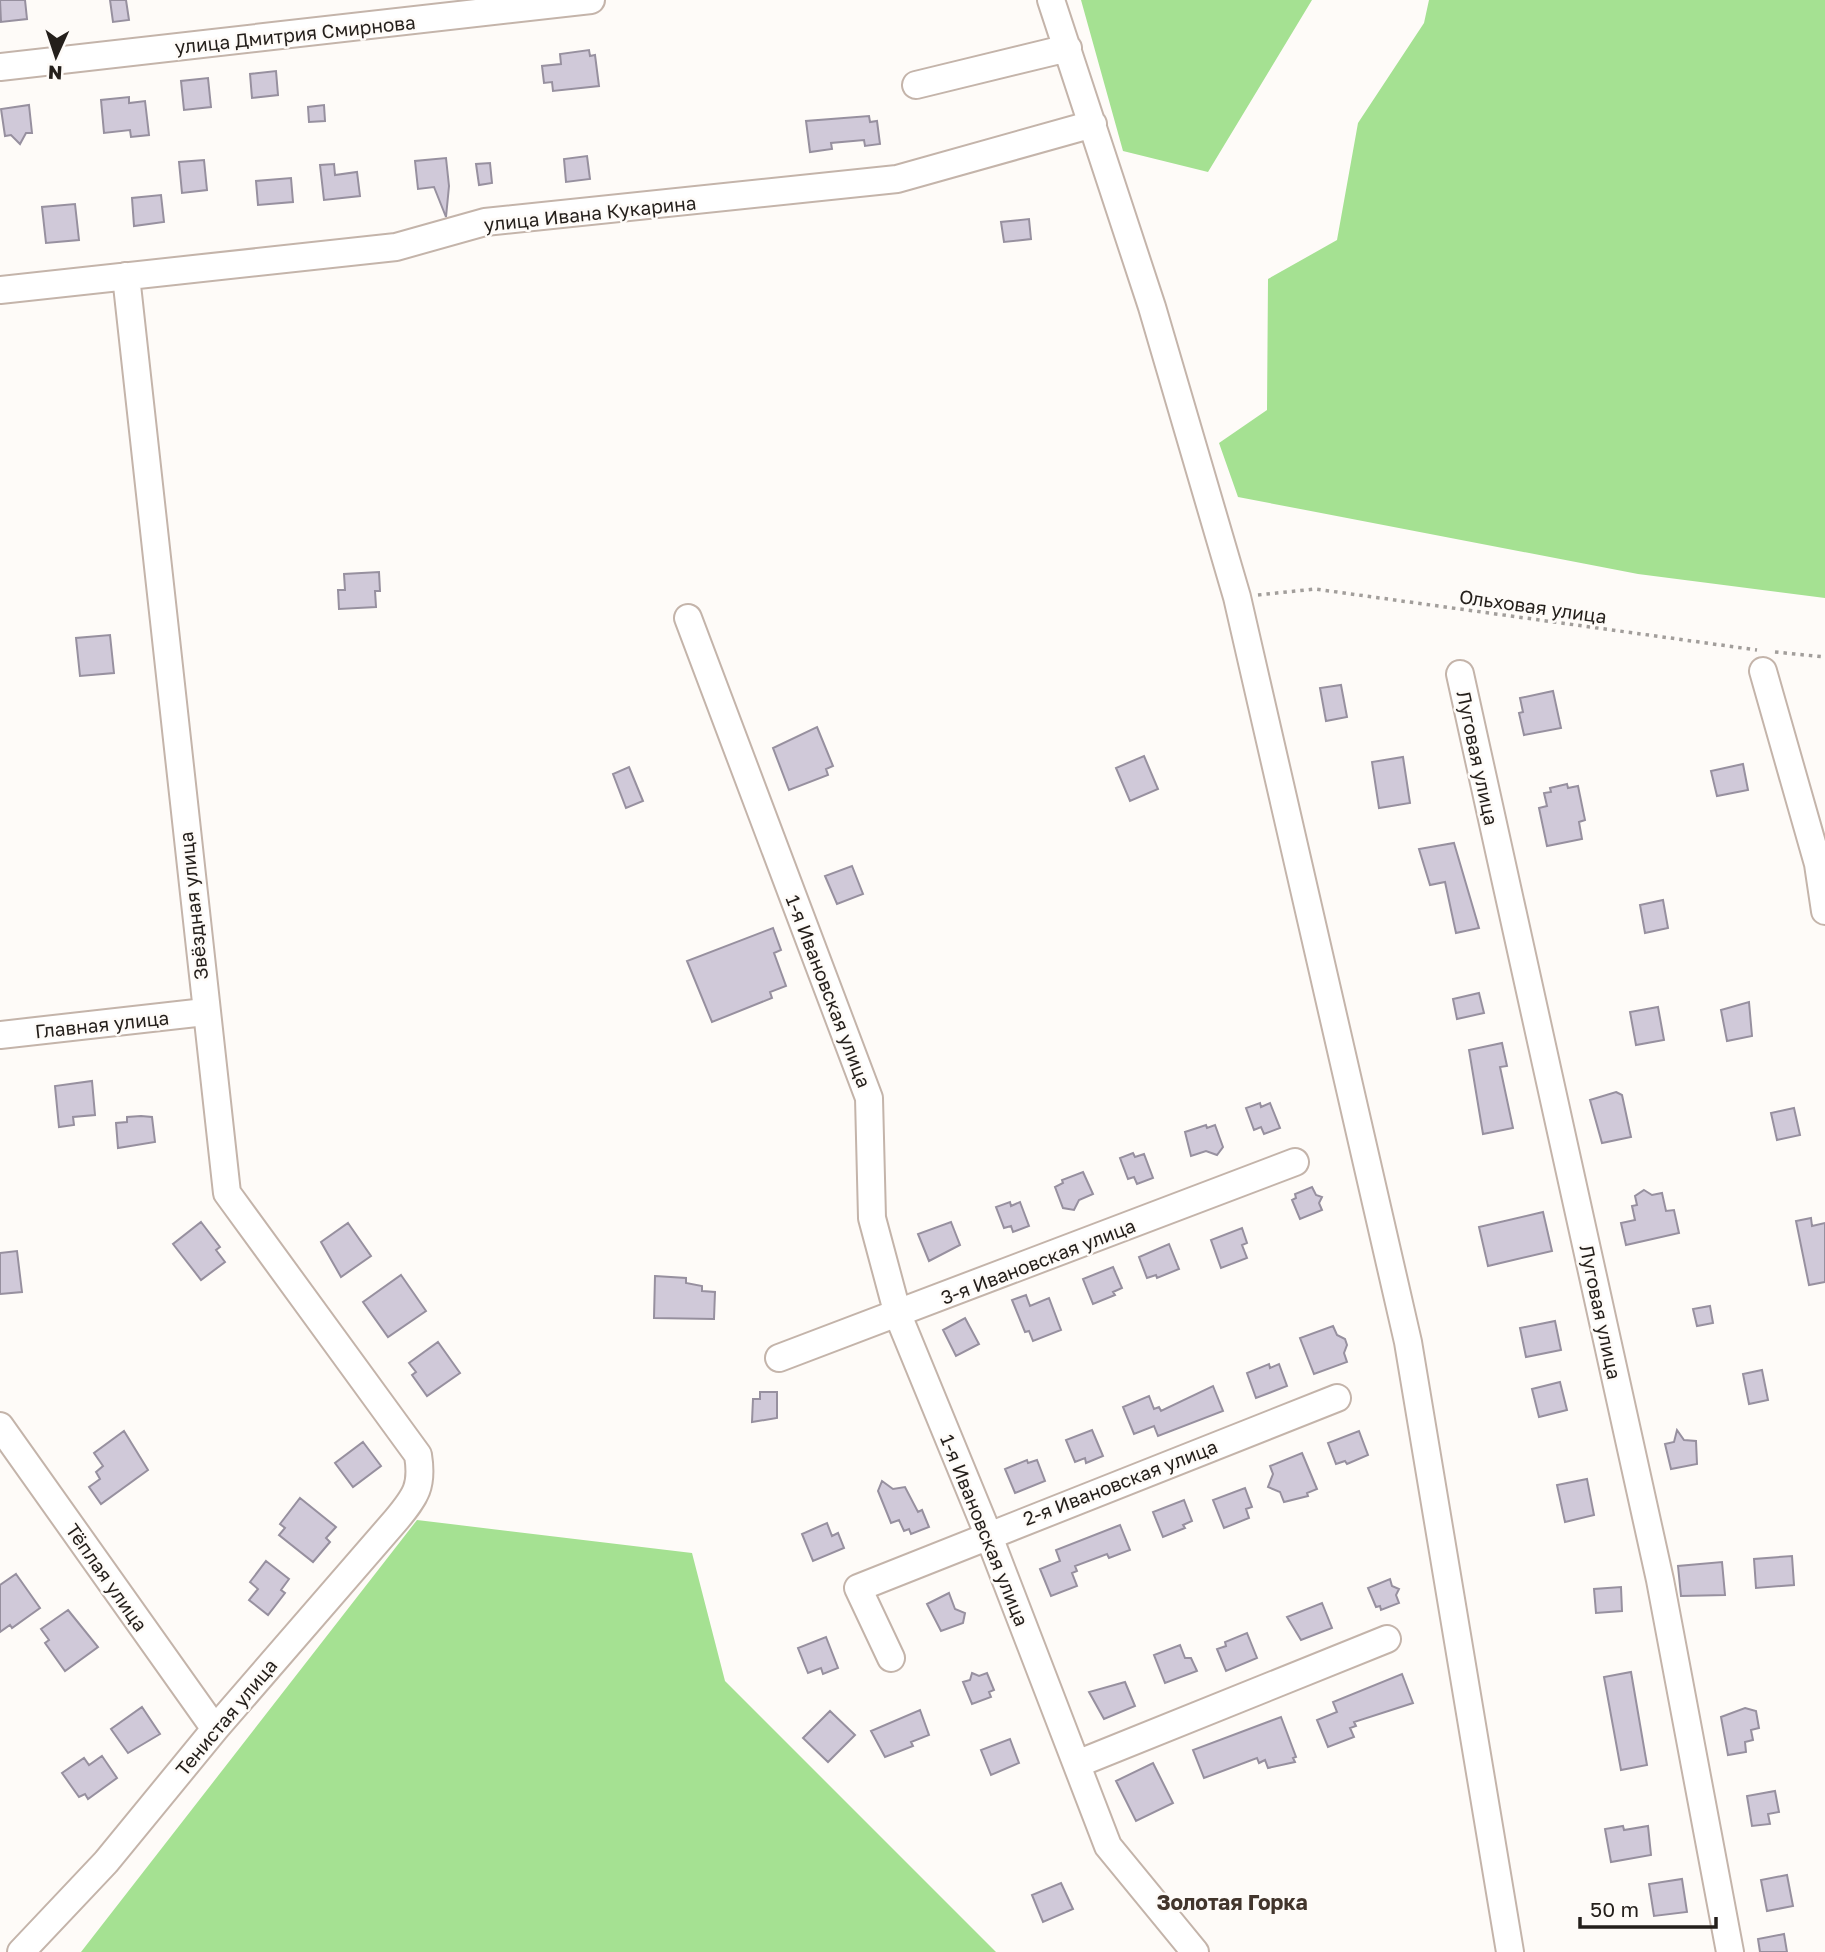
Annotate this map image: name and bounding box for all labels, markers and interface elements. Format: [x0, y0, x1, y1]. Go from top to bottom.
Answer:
street label: улица Дмитрия Смирнова [173, 10, 417, 58]
north arrow [21, 21, 91, 91]
text: N [47, 62, 63, 85]
street label: улица Ивана Кукарина [483, 190, 697, 236]
street label: Ольховая улица [1458, 584, 1608, 628]
street label: Луговая улица [1453, 689, 1503, 827]
street label: Звёздная улица [174, 831, 212, 981]
street label: 1-я Ивановская улица [782, 891, 876, 1091]
street label: Главная улица [34, 1006, 170, 1042]
street label: 3-я Ивановская улица [937, 1213, 1139, 1309]
street label: Луговая улица [1576, 1243, 1626, 1381]
street label: 1-я Ивановская улица [936, 1431, 1034, 1629]
street label: 2-я Ивановская улица [1019, 1434, 1221, 1530]
street label: Тёплая улица [61, 1519, 153, 1635]
street label: Тенистая улица [170, 1654, 282, 1780]
scale bar [1580, 1885, 1716, 1929]
district label: Золотая Горка [1156, 1889, 1308, 1915]
text: 50 m [1590, 1896, 1639, 1922]

